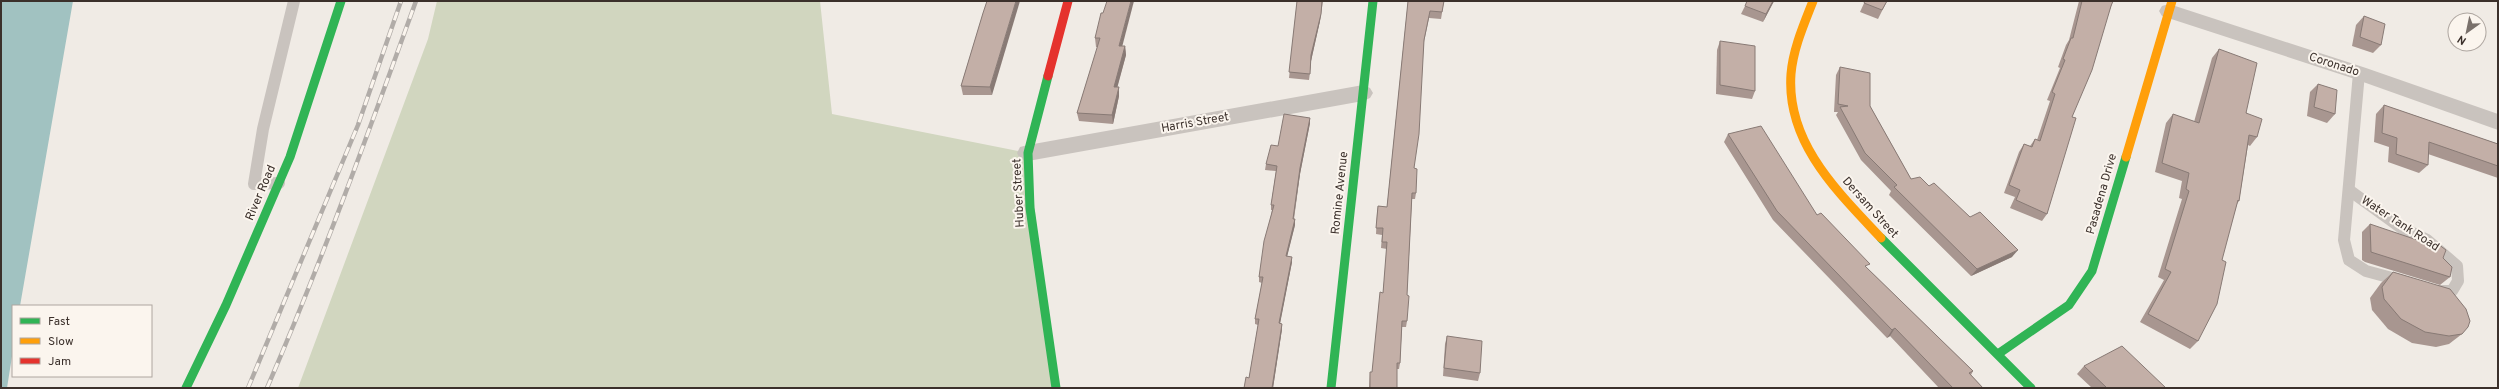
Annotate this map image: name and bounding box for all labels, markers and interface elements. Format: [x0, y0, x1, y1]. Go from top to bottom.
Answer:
north arrow [2447, 12, 2487, 52]
text: N [2455, 32, 2469, 48]
street label: Coronado [2307, 49, 2362, 81]
street label: Harris Street [1160, 109, 1230, 137]
street label: Romine Avenue [1328, 151, 1352, 235]
street label: Pasadena Drive [2083, 152, 2121, 236]
street label: Huber Street [1009, 158, 1029, 228]
street label: River Road [242, 163, 280, 223]
street label: Dersam Street [1838, 174, 1902, 242]
street label: Water Tank Road [2358, 193, 2442, 255]
legend [12, 305, 152, 377]
text: Fast [48, 314, 70, 330]
text: Slow [48, 334, 74, 350]
text: Jam [48, 354, 71, 370]

